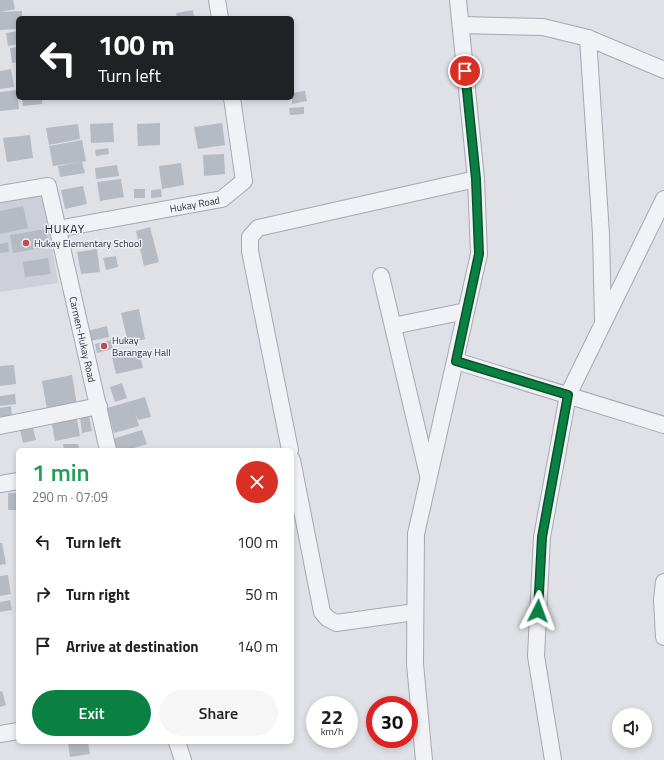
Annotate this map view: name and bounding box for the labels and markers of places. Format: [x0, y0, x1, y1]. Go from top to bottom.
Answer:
pin [448, 54, 482, 88]
place label: Hukay Elementary School [34, 236, 141, 251]
marker: Hukay Elementary School [21, 238, 31, 248]
place label: Hukay Barangay Hall [112, 333, 171, 360]
marker: Hukay Barangay Hall [99, 341, 109, 351]

